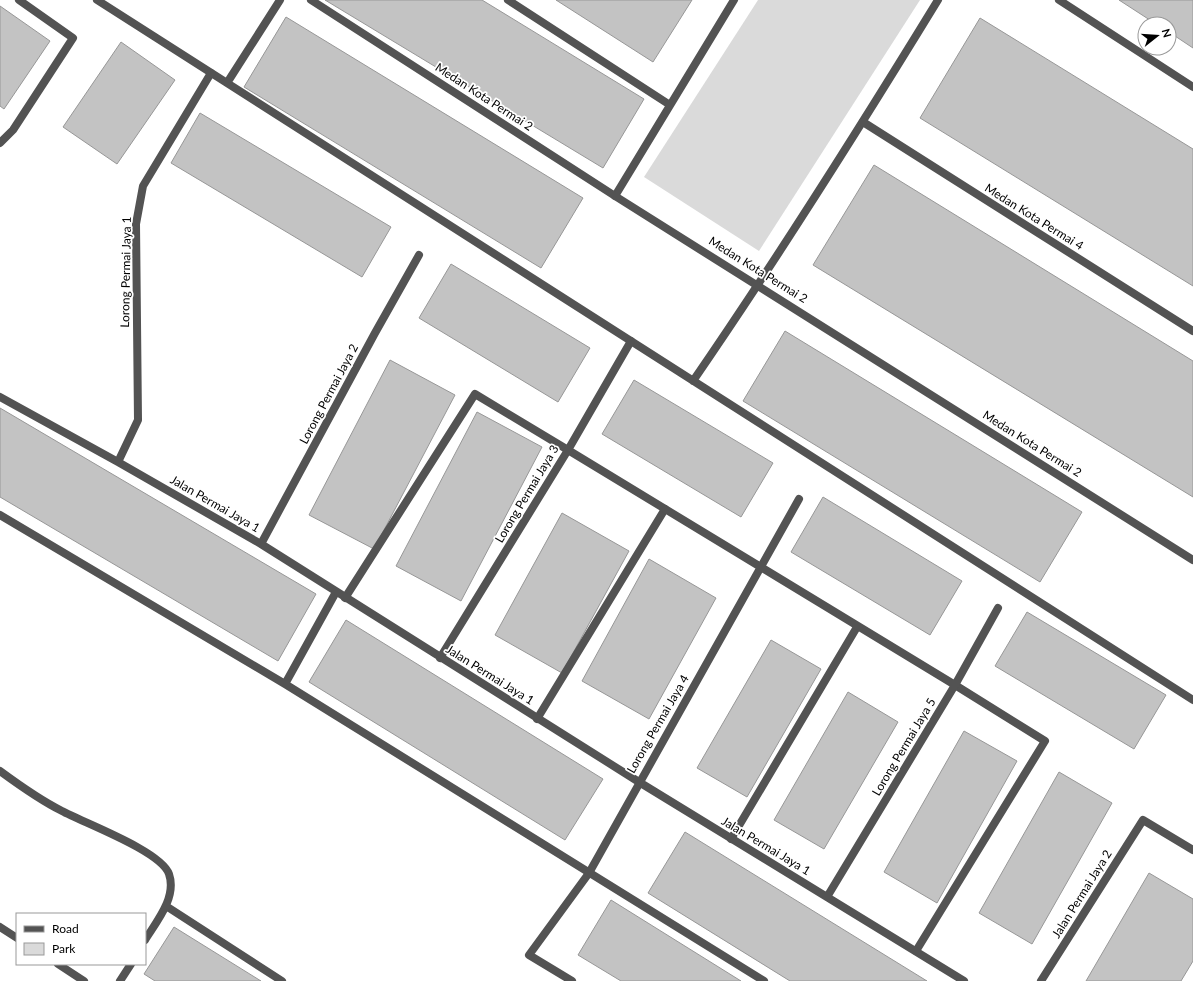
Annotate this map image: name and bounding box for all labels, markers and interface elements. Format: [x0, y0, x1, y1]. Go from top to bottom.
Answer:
north arrow [1137, 16, 1177, 56]
text: N [1160, 27, 1174, 39]
street label: Medan Kota Permai 2 [433, 59, 536, 134]
street label: Medan Kota Permai 4 [982, 180, 1086, 253]
street label: Lorong Permai Jaya 1 [117, 216, 134, 328]
street label: Medan Kota Permai 2 [706, 233, 810, 306]
street label: Lorong Permai Jaya 2 [296, 341, 361, 446]
street label: Medan Kota Permai 2 [980, 407, 1084, 480]
street label: Lorong Permai Jaya 3 [492, 442, 562, 545]
street label: Jalan Permai Jaya 1 [168, 472, 263, 535]
street label: Jalan Permai Jaya 1 [443, 641, 537, 708]
street label: Lorong Permai Jaya 4 [623, 672, 692, 776]
street label: Lorong Permai Jaya 5 [869, 695, 939, 798]
street label: Jalan Permai Jaya 1 [719, 813, 813, 878]
street label: Jalan Permai Jaya 2 [1048, 847, 1115, 941]
legend [16, 913, 146, 965]
text: Road [52, 921, 79, 936]
text: Park [52, 941, 76, 956]

